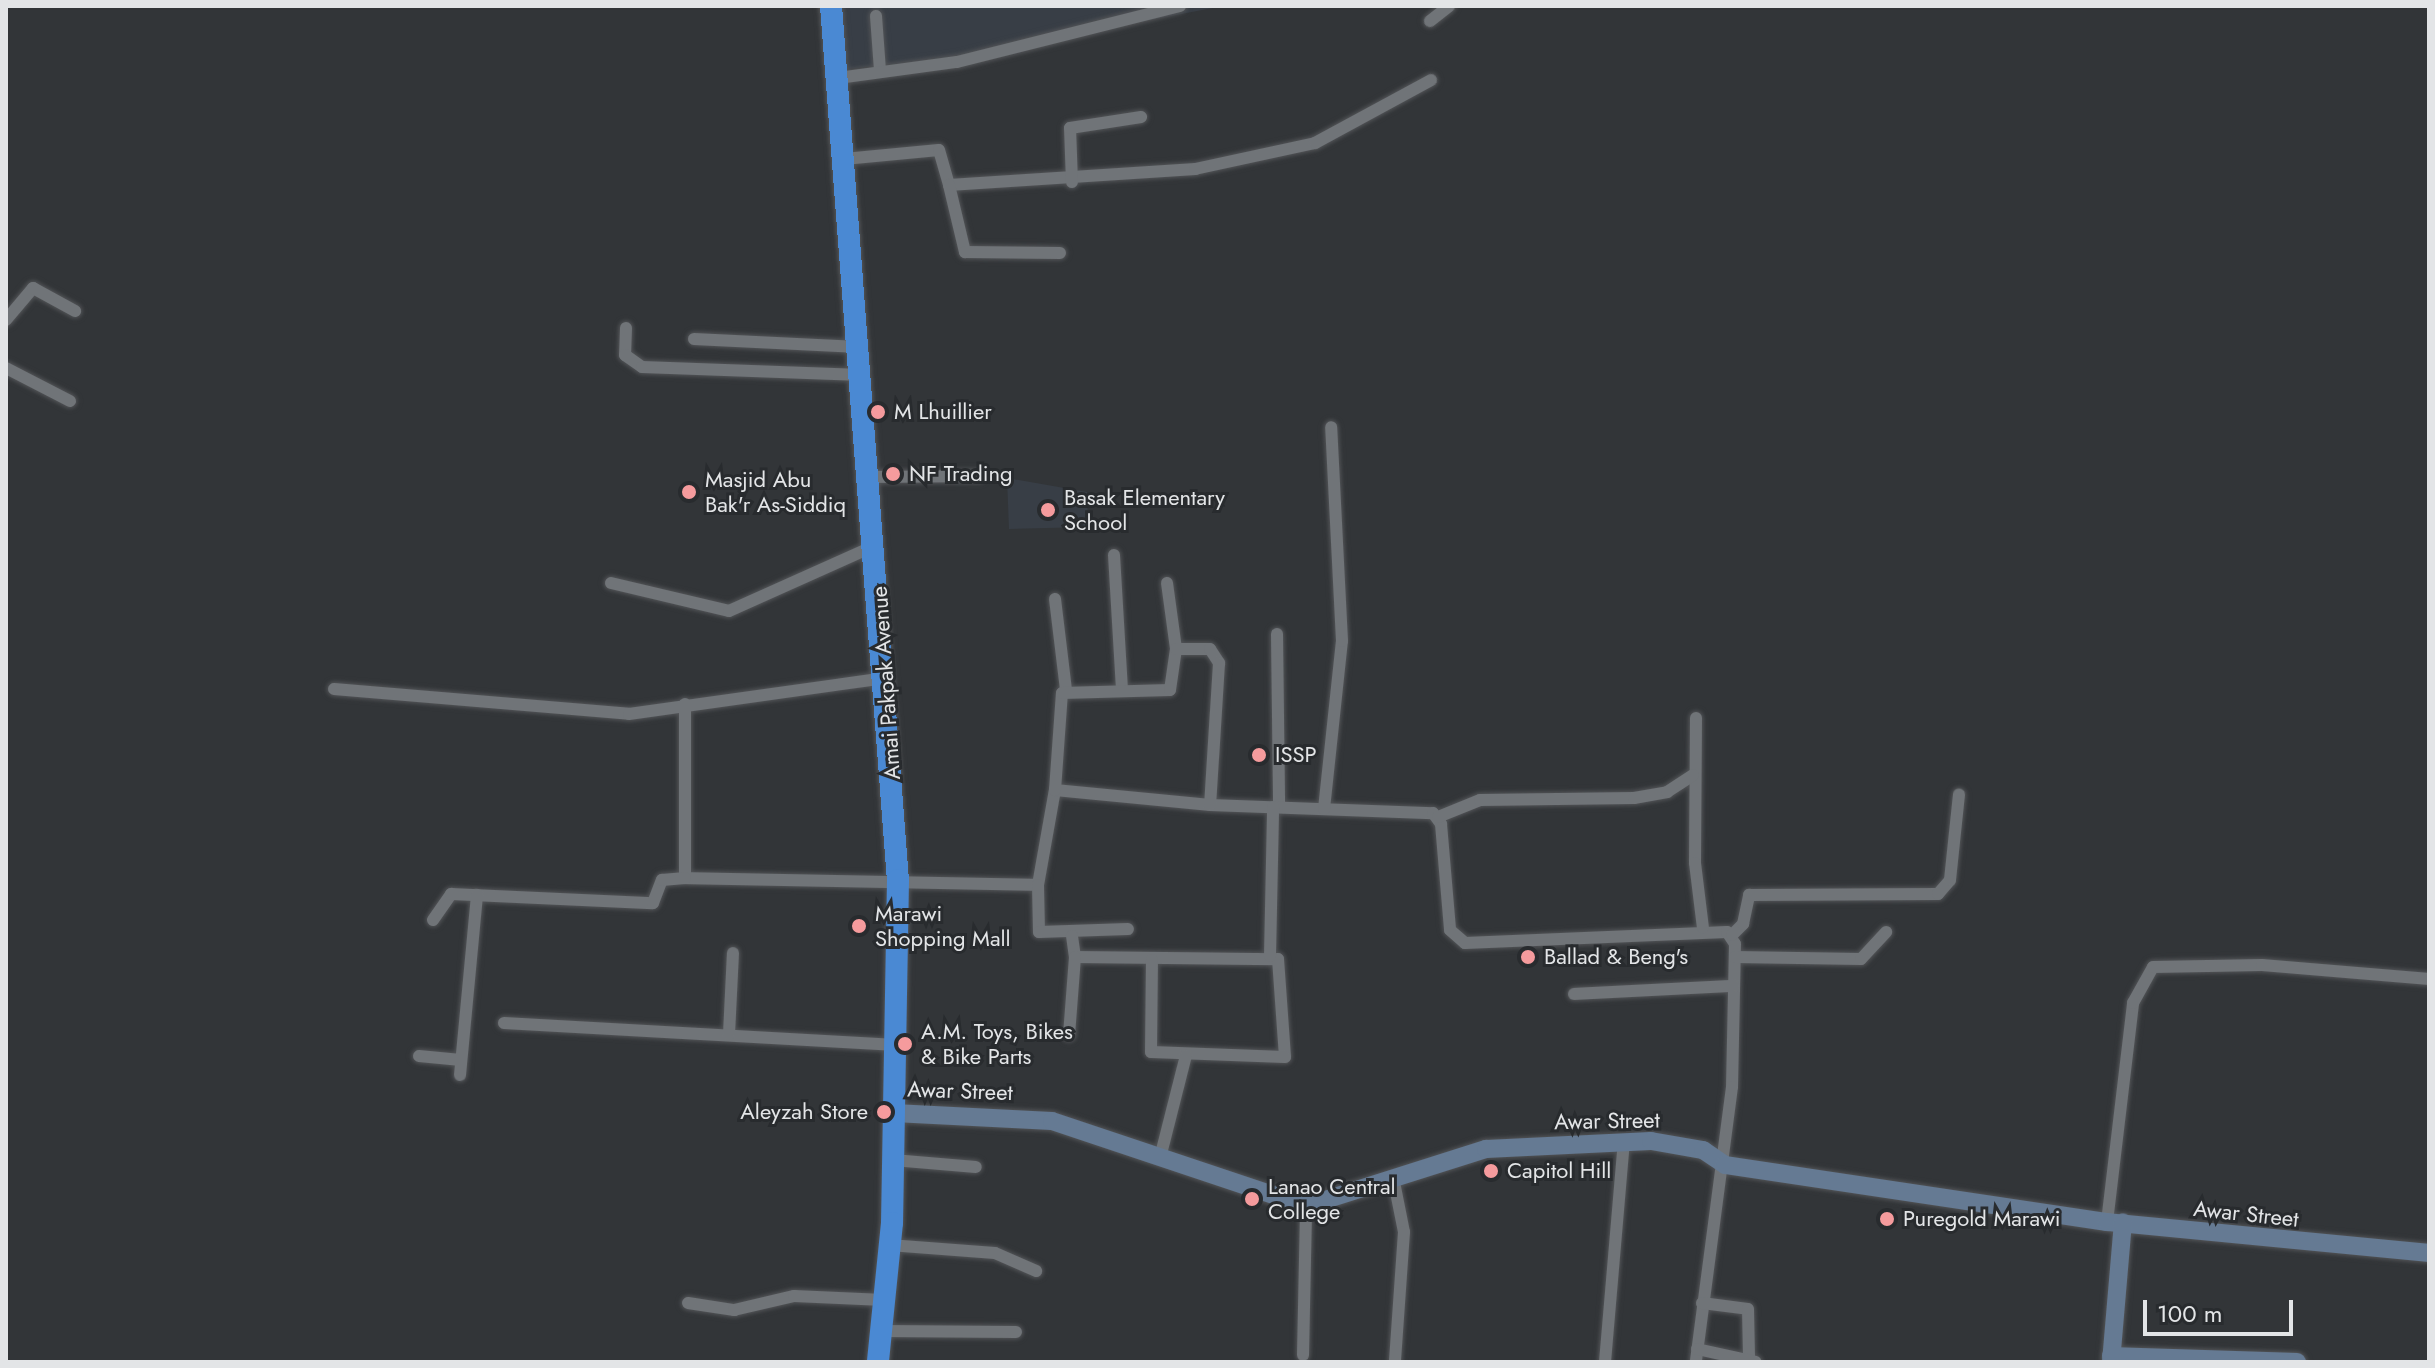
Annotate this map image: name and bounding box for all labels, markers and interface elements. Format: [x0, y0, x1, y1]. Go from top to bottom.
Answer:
place label: M Lhuillier [894, 399, 992, 425]
marker: M Lhuillier [869, 403, 887, 421]
place label: NF Trading [909, 461, 1013, 487]
marker: NF Trading [884, 465, 902, 483]
place label: Masjid Abu Bak'r As-Siddiq [705, 466, 846, 518]
marker: Masjid Abu Bak'r As-Siddiq [680, 483, 698, 501]
place label: Basak Elementary School [1064, 484, 1225, 536]
marker: Basak Elementary School [1039, 501, 1057, 519]
street label: Amai Pakpak Avenue [866, 585, 906, 781]
place label: ISSP [1275, 742, 1317, 768]
marker: ISSP [1250, 746, 1268, 764]
place label: Marawi Shopping Mall [875, 900, 1011, 952]
marker: Marawi Shopping Mall [850, 917, 868, 935]
place label: Ballad & Beng's [1544, 944, 1688, 970]
marker: Ballad & Beng's [1519, 948, 1537, 966]
place label: A.M. Toys, Bikes & Bike Parts [921, 1018, 1073, 1070]
marker: A.M. Toys, Bikes & Bike Parts [896, 1035, 914, 1053]
street label: Awar Street [907, 1076, 1013, 1106]
place label: Aleyzah Store [740, 1099, 868, 1125]
marker: Aleyzah Store [875, 1103, 893, 1121]
street label: Awar Street [1554, 1107, 1660, 1135]
place label: Capitol Hill [1507, 1158, 1611, 1184]
marker: Capitol Hill [1482, 1162, 1500, 1180]
place label: Lanao Central College [1268, 1173, 1396, 1224]
marker: Lanao Central College [1243, 1190, 1261, 1208]
street label: Awar Street [2192, 1195, 2300, 1233]
place label: Puregold Marawi [1903, 1206, 2061, 1232]
marker: Puregold Marawi [1878, 1210, 1896, 1228]
scale bar [2147, 1284, 2297, 1334]
text: 100 m [2157, 1296, 2223, 1331]

